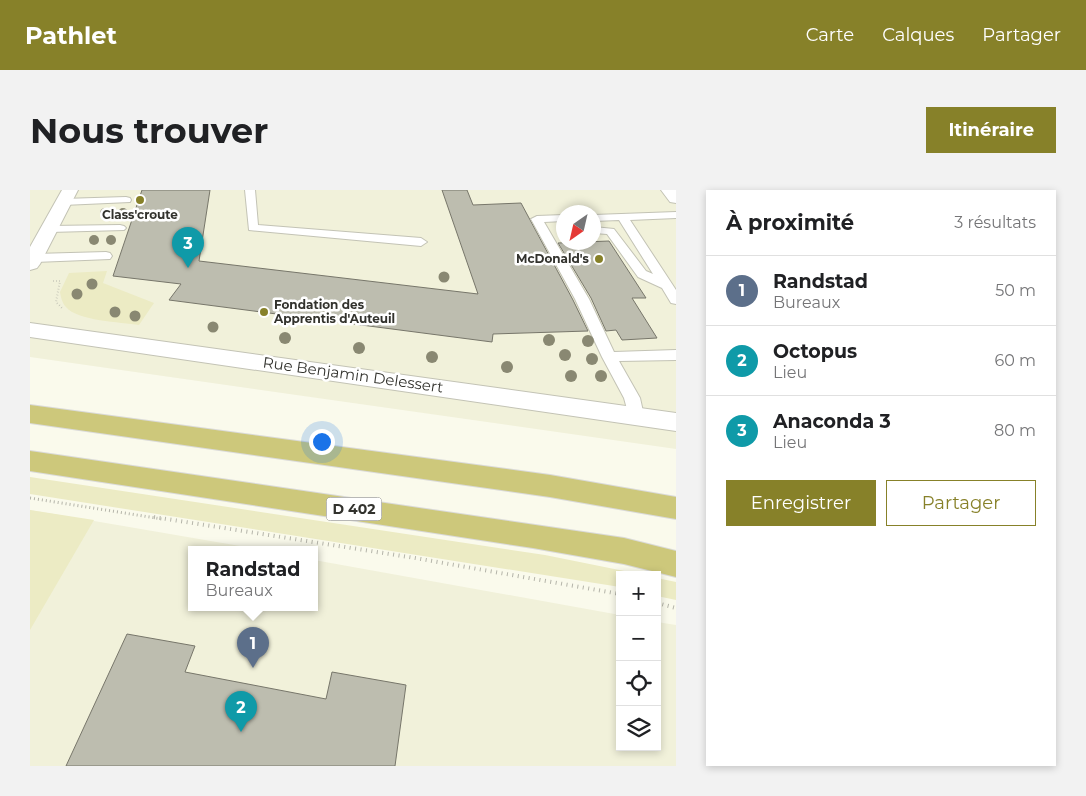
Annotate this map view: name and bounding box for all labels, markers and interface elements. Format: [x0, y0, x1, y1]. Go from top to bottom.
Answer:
text: Pathlet [25, 21, 117, 50]
text: Carte [806, 24, 854, 46]
text: Calques [882, 24, 954, 46]
text: Partager [982, 24, 1061, 46]
button: Itinéraire [926, 107, 1056, 153]
text: Nous trouver [30, 109, 268, 152]
marker: Class'croute [134, 194, 146, 206]
north arrow [556, 205, 601, 250]
place label: Class'croute [102, 207, 178, 222]
text: À proximité [726, 210, 854, 235]
text: 3 résultats [954, 213, 1036, 232]
pin: 3 [172, 227, 204, 268]
place label: McDonald's [516, 251, 590, 266]
marker: McDonald's [593, 253, 605, 265]
text: Randstad [773, 270, 868, 293]
text: 1 [739, 281, 745, 300]
text: 50 m [995, 281, 1036, 300]
text: Bureaux [773, 293, 840, 312]
place label: Fondation des Apprentis d'Auteuil [273, 297, 395, 326]
marker: Fondation des Apprentis d'Auteuil [258, 306, 270, 318]
text: Octopus [773, 340, 857, 363]
text: 2 [737, 351, 747, 370]
text: 60 m [994, 351, 1036, 370]
street label: Rue Benjamin Delessert [262, 352, 444, 397]
text: Lieu [773, 363, 807, 382]
text: Anaconda 3 [773, 410, 891, 433]
text: 3 [737, 421, 747, 440]
text: 80 m [994, 421, 1036, 440]
your location [309, 429, 335, 455]
text: Lieu [773, 433, 807, 452]
button: Enregistrer [726, 480, 876, 526]
button: Partager [886, 480, 1036, 526]
road number: D 402 [326, 498, 382, 520]
popup [188, 546, 318, 611]
text: Randstad [206, 558, 300, 581]
map controls [616, 571, 661, 751]
button: + [616, 571, 661, 616]
text: Bureaux [206, 581, 273, 600]
button: − [616, 616, 661, 661]
pin: 1 [237, 627, 269, 668]
button: locate [616, 661, 661, 706]
pin: 2 [225, 691, 257, 732]
button: layers [616, 706, 661, 751]

